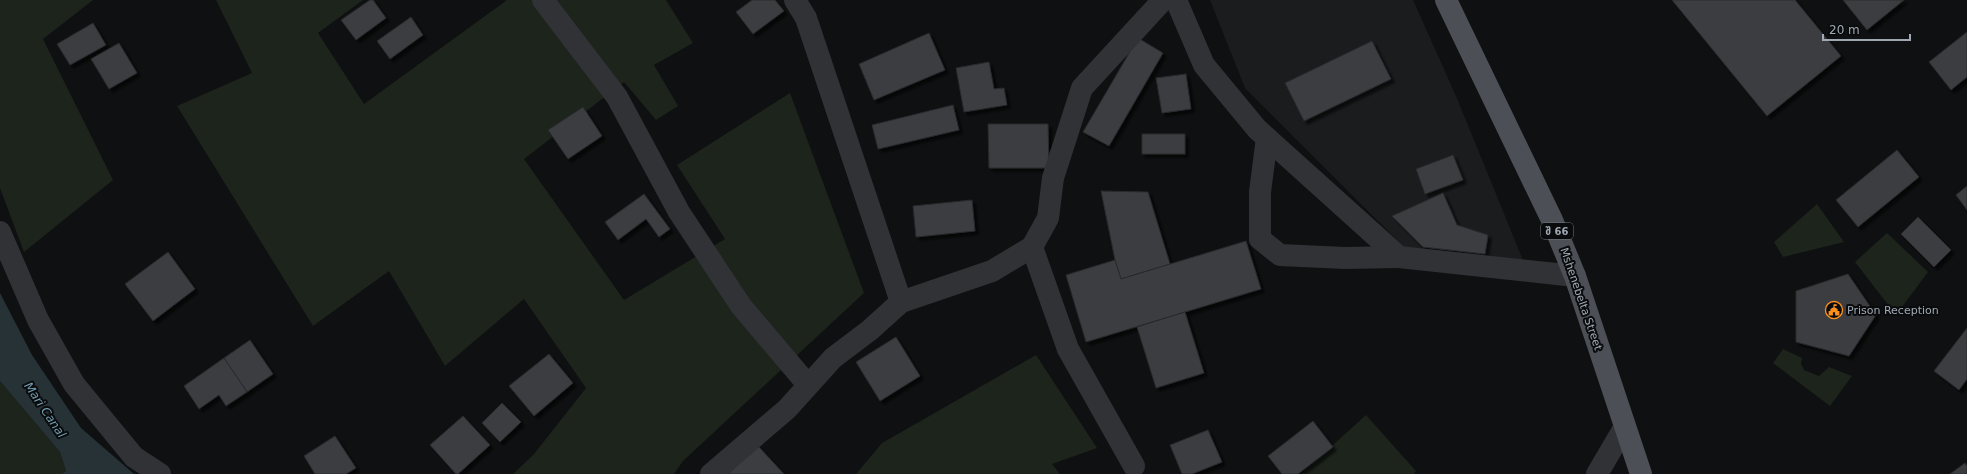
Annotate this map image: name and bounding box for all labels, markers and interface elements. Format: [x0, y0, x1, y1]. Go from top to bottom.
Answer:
scale bar [1823, 16, 1910, 42]
text: 20 m [1829, 23, 1860, 37]
road number: შ 66 [1541, 223, 1573, 239]
street label: Mshenebelta Street [1557, 246, 1605, 353]
public building icon: Prison Reception [1824, 300, 1844, 320]
place label: Prison Reception [1847, 304, 1939, 317]
water label: Mari Canal [21, 380, 69, 441]

